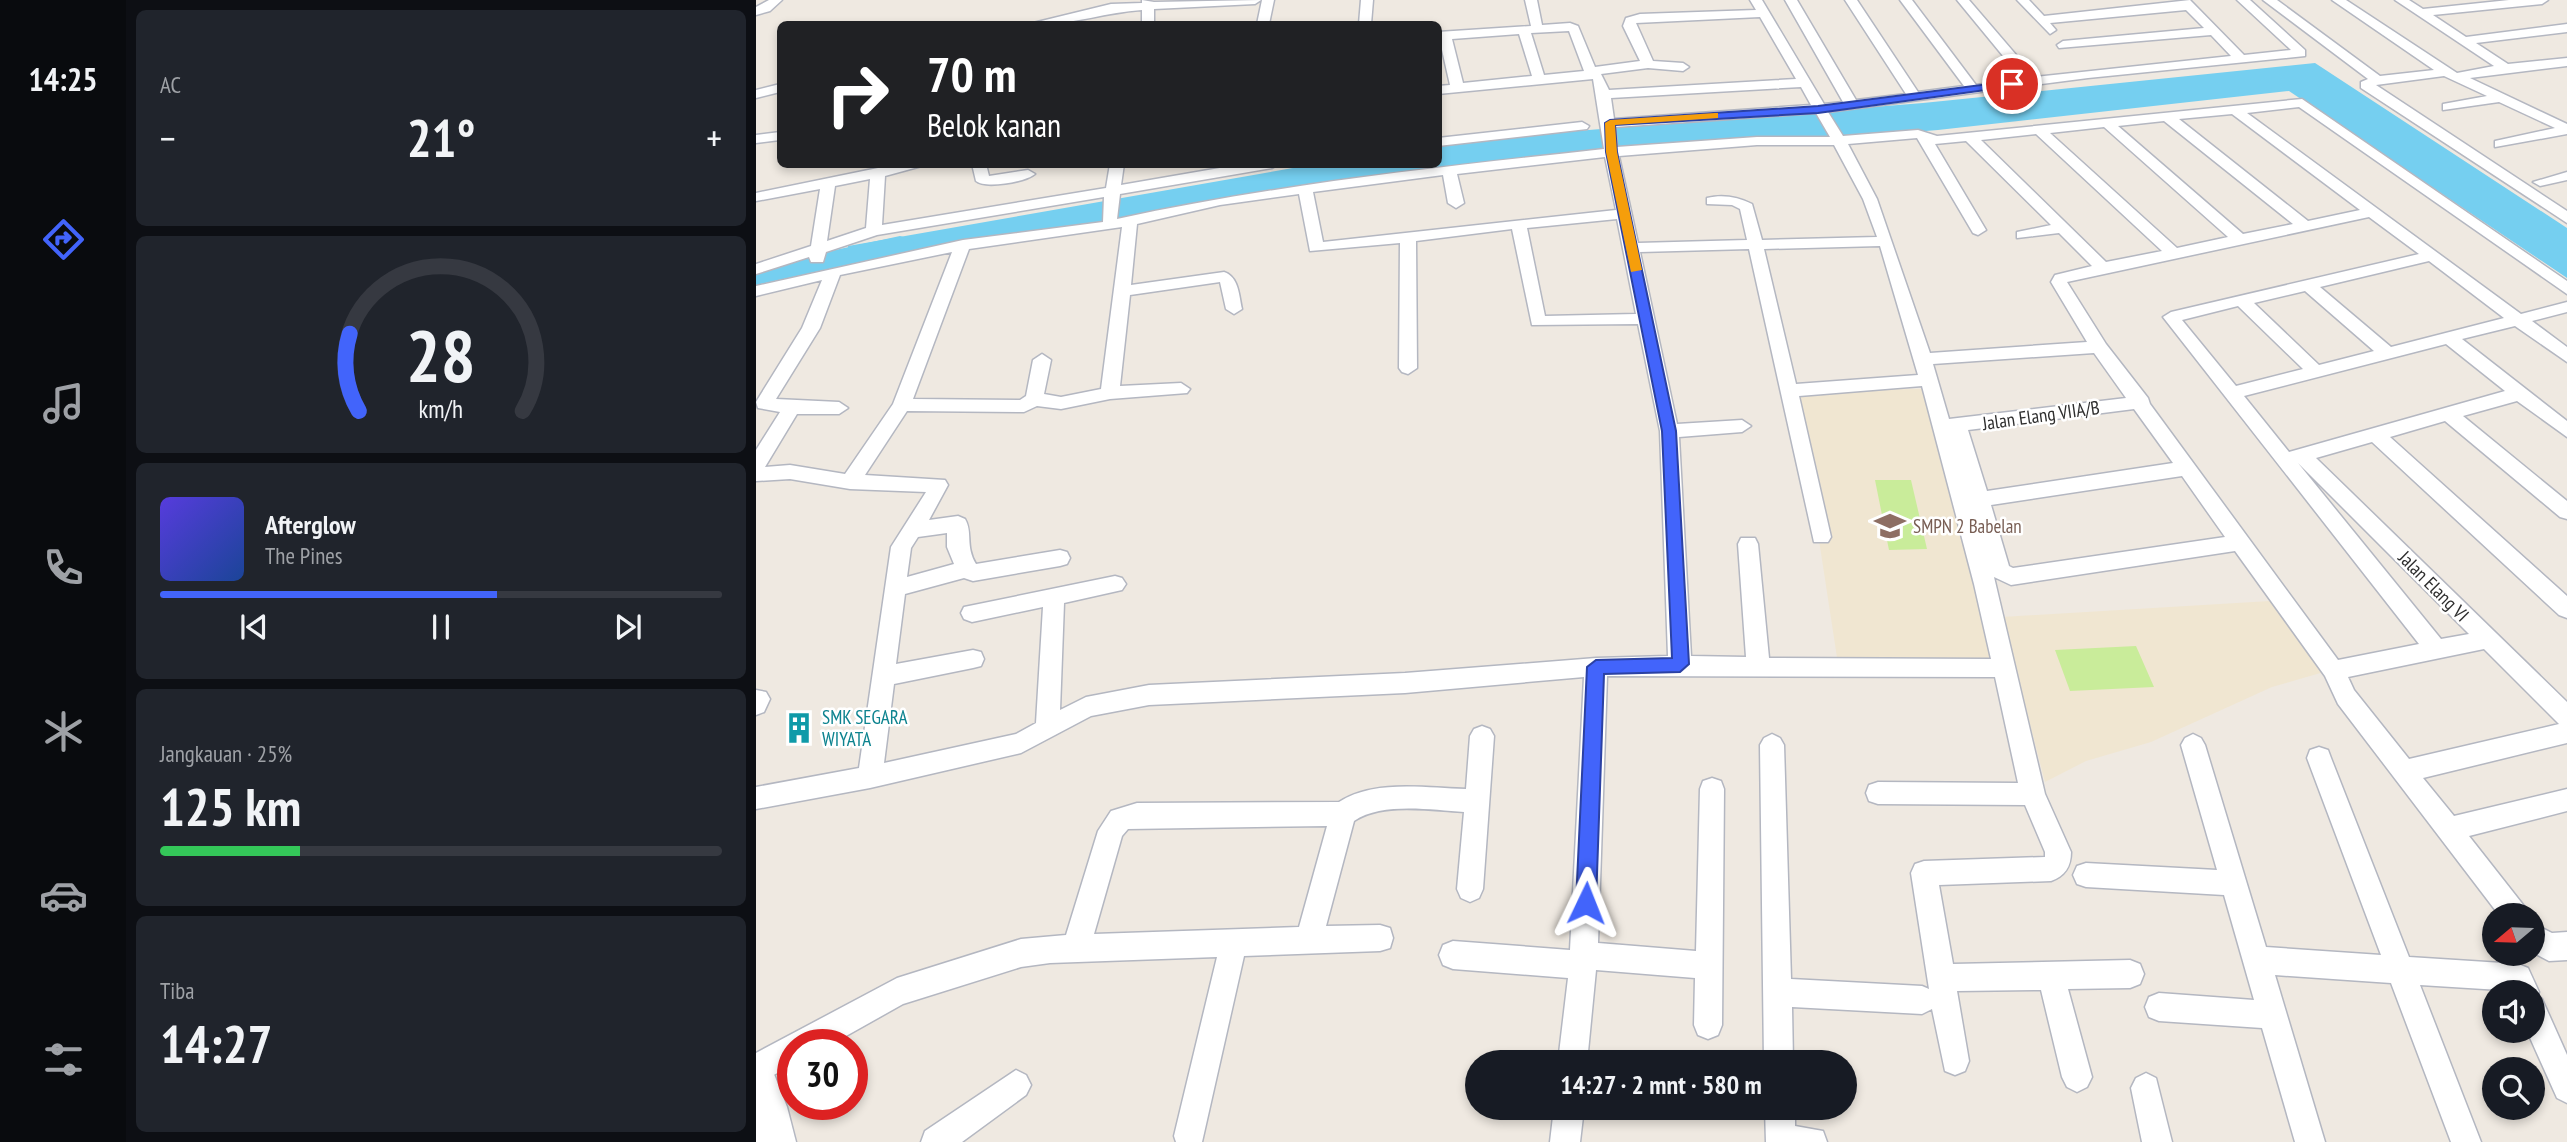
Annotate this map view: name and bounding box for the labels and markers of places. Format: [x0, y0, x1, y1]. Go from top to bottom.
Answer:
pin [1982, 54, 2042, 114]
school or university icon: SMPN 2 Babelan [1873, 509, 1907, 543]
place label: SMPN 2 Babelan [1913, 514, 2022, 538]
place label: SMK SEGARA WIYATA [822, 705, 907, 751]
building icon: SMK SEGARA WIYATA [782, 711, 816, 745]

